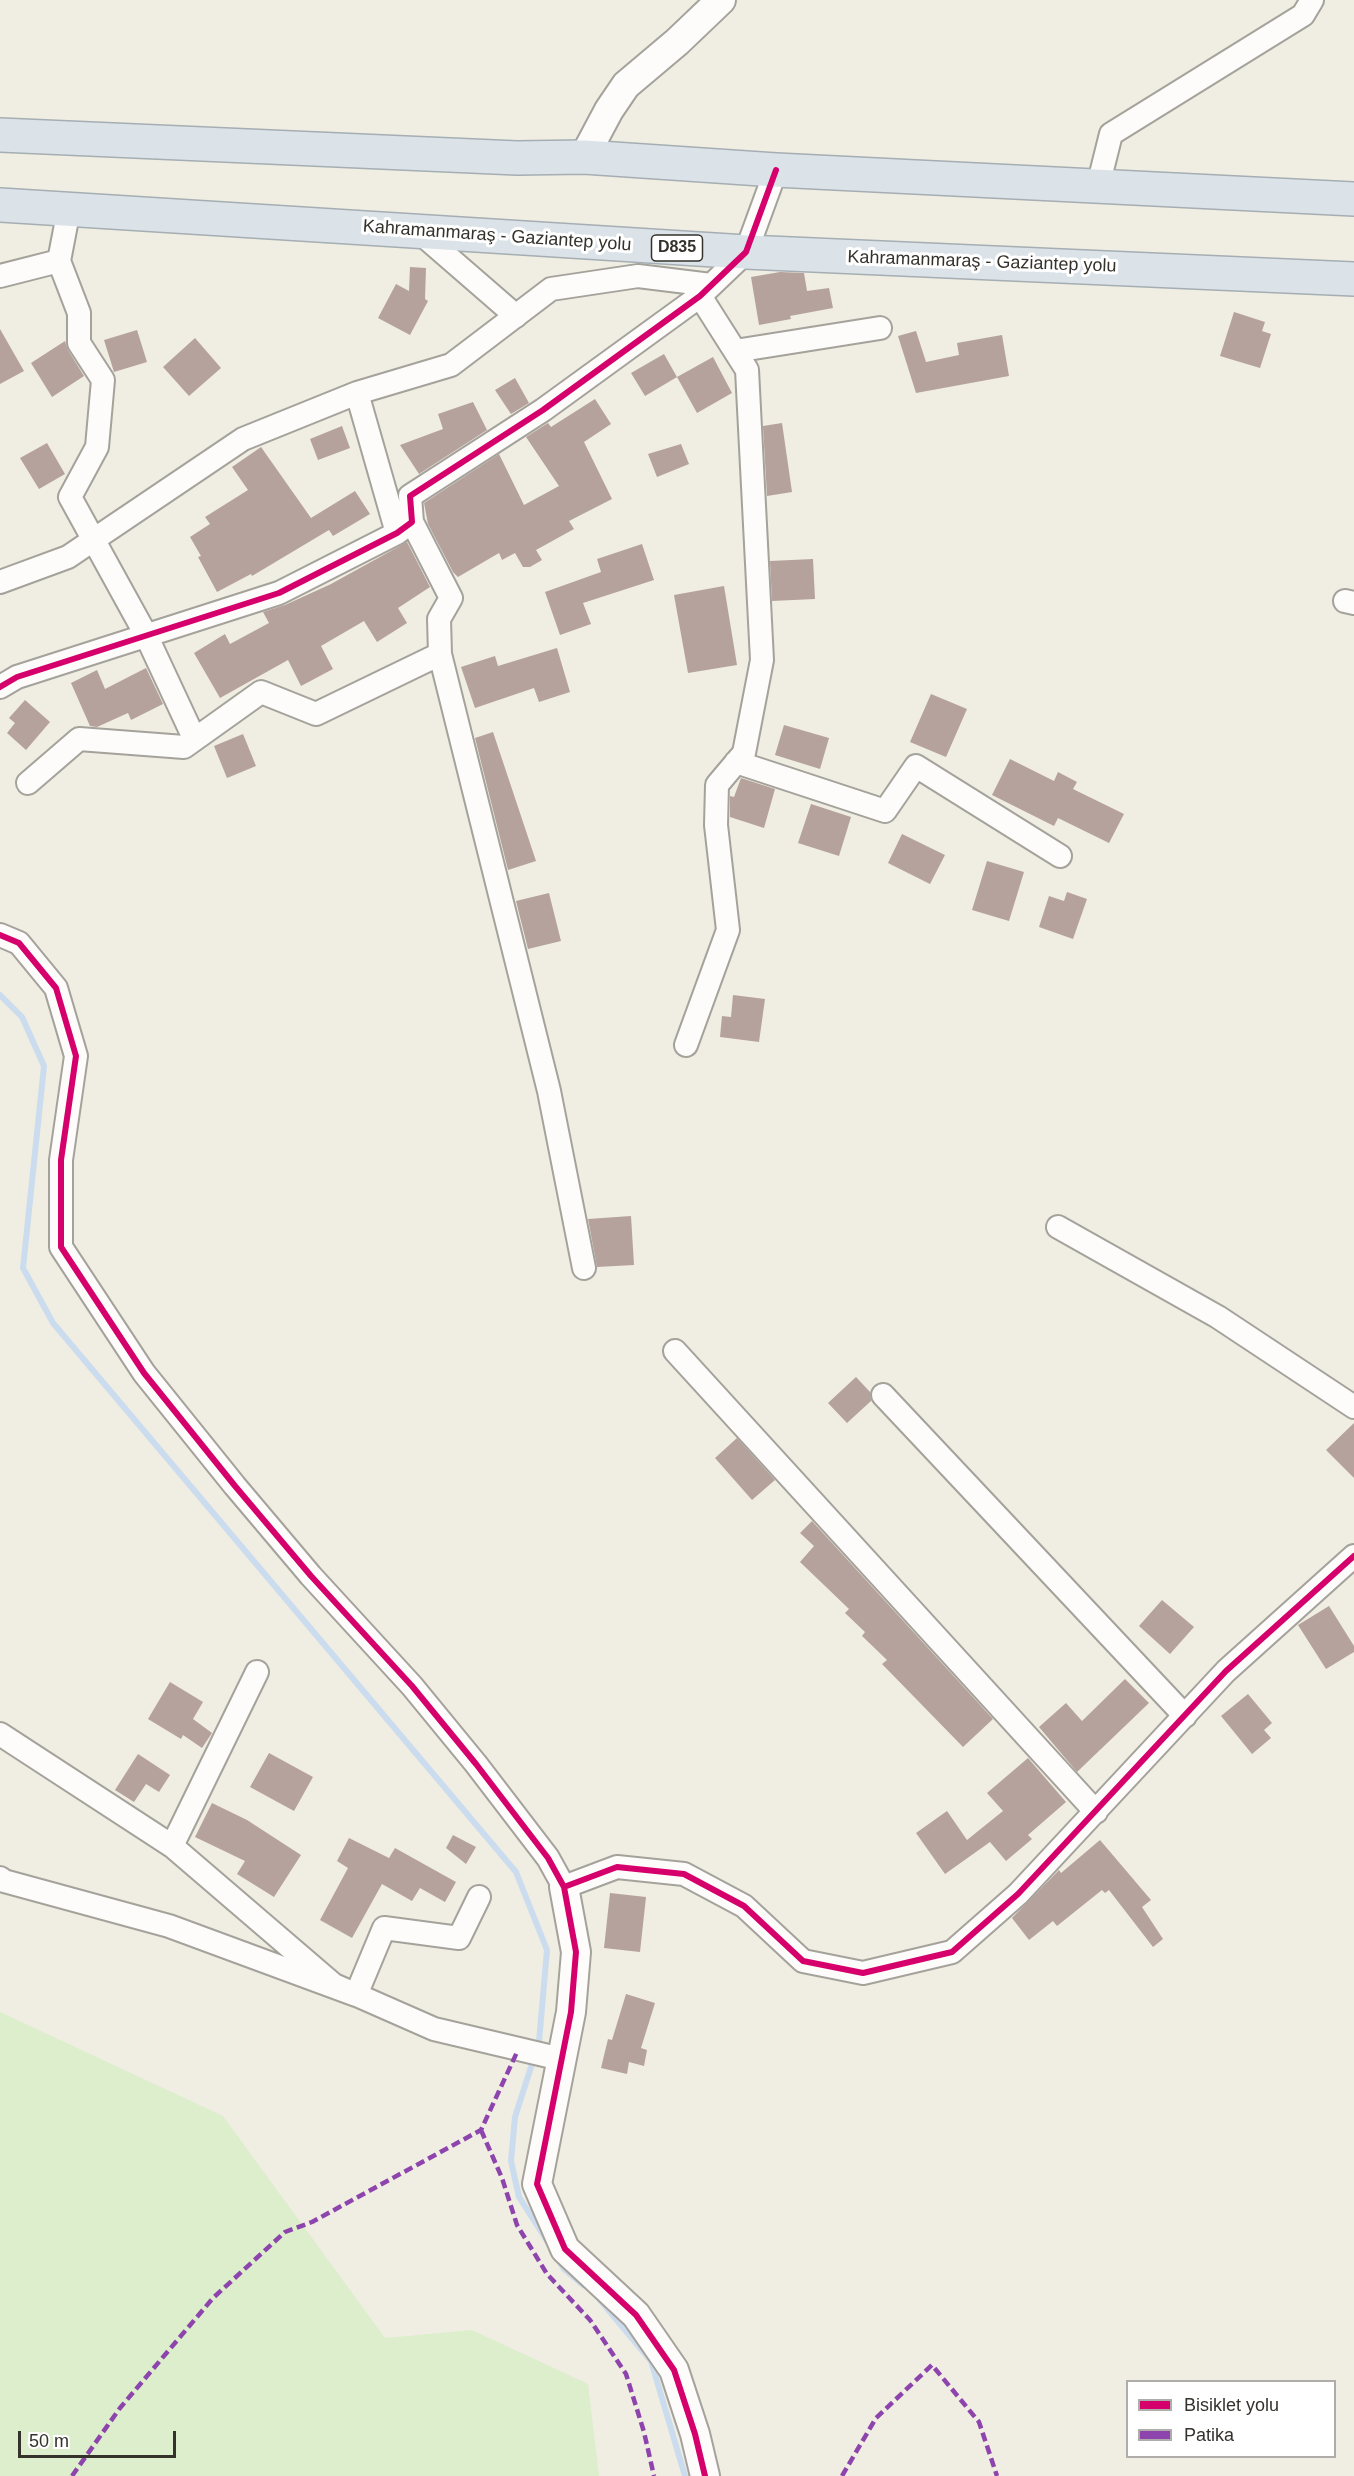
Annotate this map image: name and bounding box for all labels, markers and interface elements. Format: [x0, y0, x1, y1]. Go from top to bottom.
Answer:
street label: Kahramanmaraş - Gaziantep yolu [362, 216, 632, 256]
road number: D835 [652, 235, 702, 261]
street label: Kahramanmaraş - Gaziantep yolu [847, 247, 1117, 277]
legend [1126, 2380, 1336, 2458]
text: Bisiklet yolu [1184, 2395, 1279, 2415]
scale bar [21, 2419, 178, 2457]
text: Patika [1184, 2425, 1234, 2445]
text: 50 m [29, 2431, 69, 2451]

